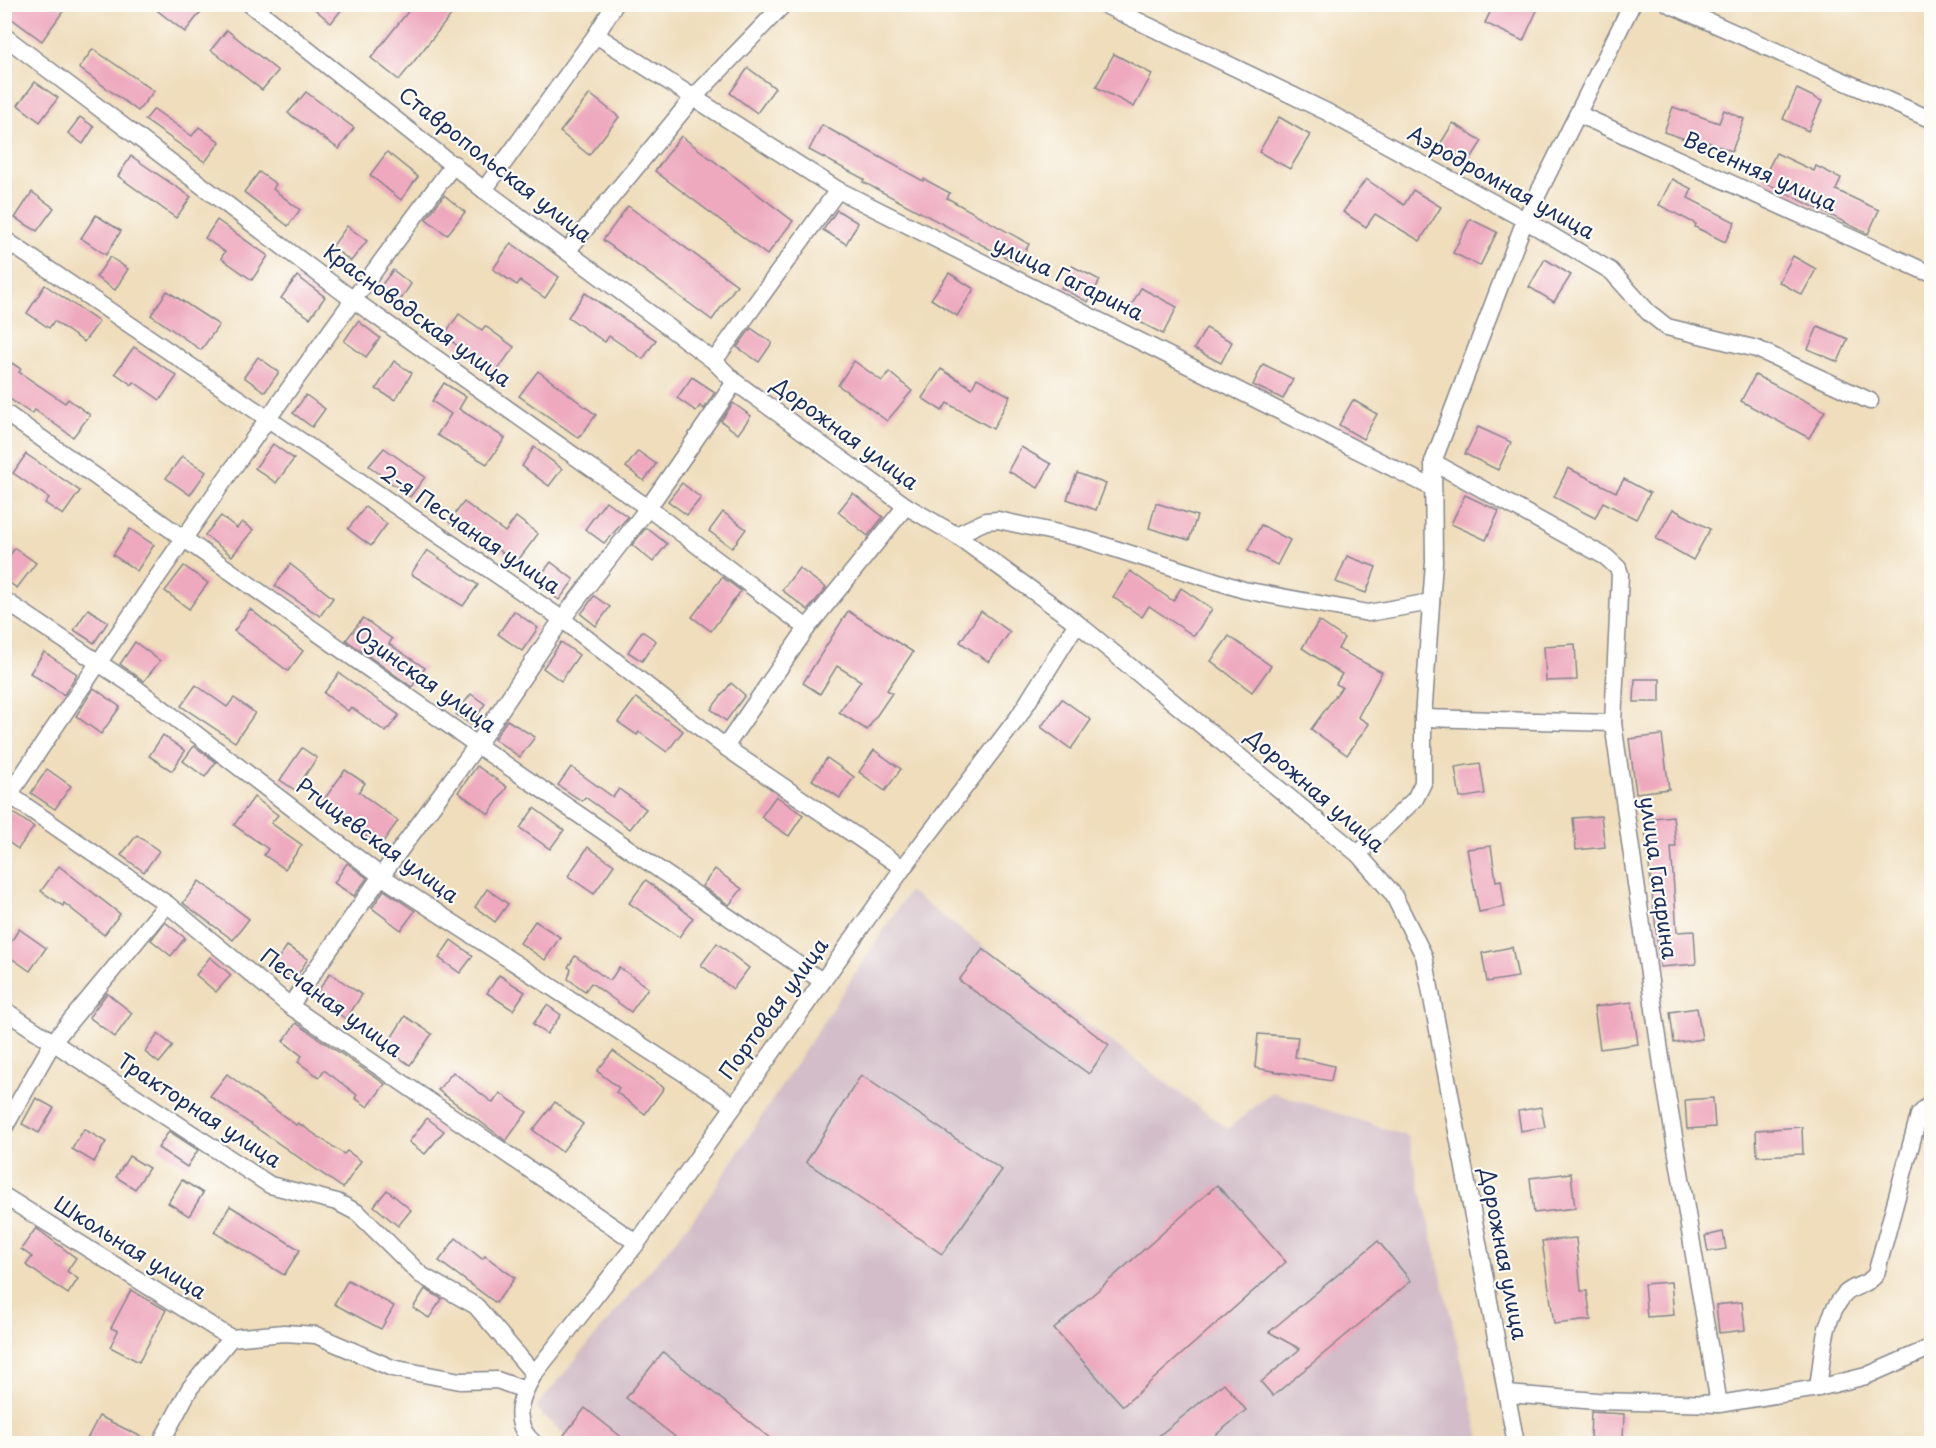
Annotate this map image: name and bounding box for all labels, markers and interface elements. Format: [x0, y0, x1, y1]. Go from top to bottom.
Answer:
street label: Ставропольская улица [393, 78, 600, 250]
street label: Аэродромная улица [1402, 116, 1602, 246]
street label: Весенняя улица [1679, 122, 1843, 219]
street label: улица Гагарина [988, 227, 1150, 328]
street label: Красноводская улица [318, 235, 519, 394]
street label: Дорожная улица [765, 368, 927, 497]
street label: 2-я Песчаная улица [375, 456, 568, 601]
street label: Озинская улица [348, 617, 505, 740]
street label: Дорожная улица [1239, 719, 1393, 859]
street label: Ртищевская улица [290, 769, 467, 910]
street label: улица Гагарина [1633, 794, 1687, 962]
street label: Портовая улица [710, 930, 835, 1085]
street label: Песчаная улица [255, 939, 410, 1064]
street label: Тракторная улица [112, 1044, 289, 1175]
street label: Дорожная улица [1472, 1164, 1537, 1343]
street label: Школьная улица [49, 1187, 214, 1306]

